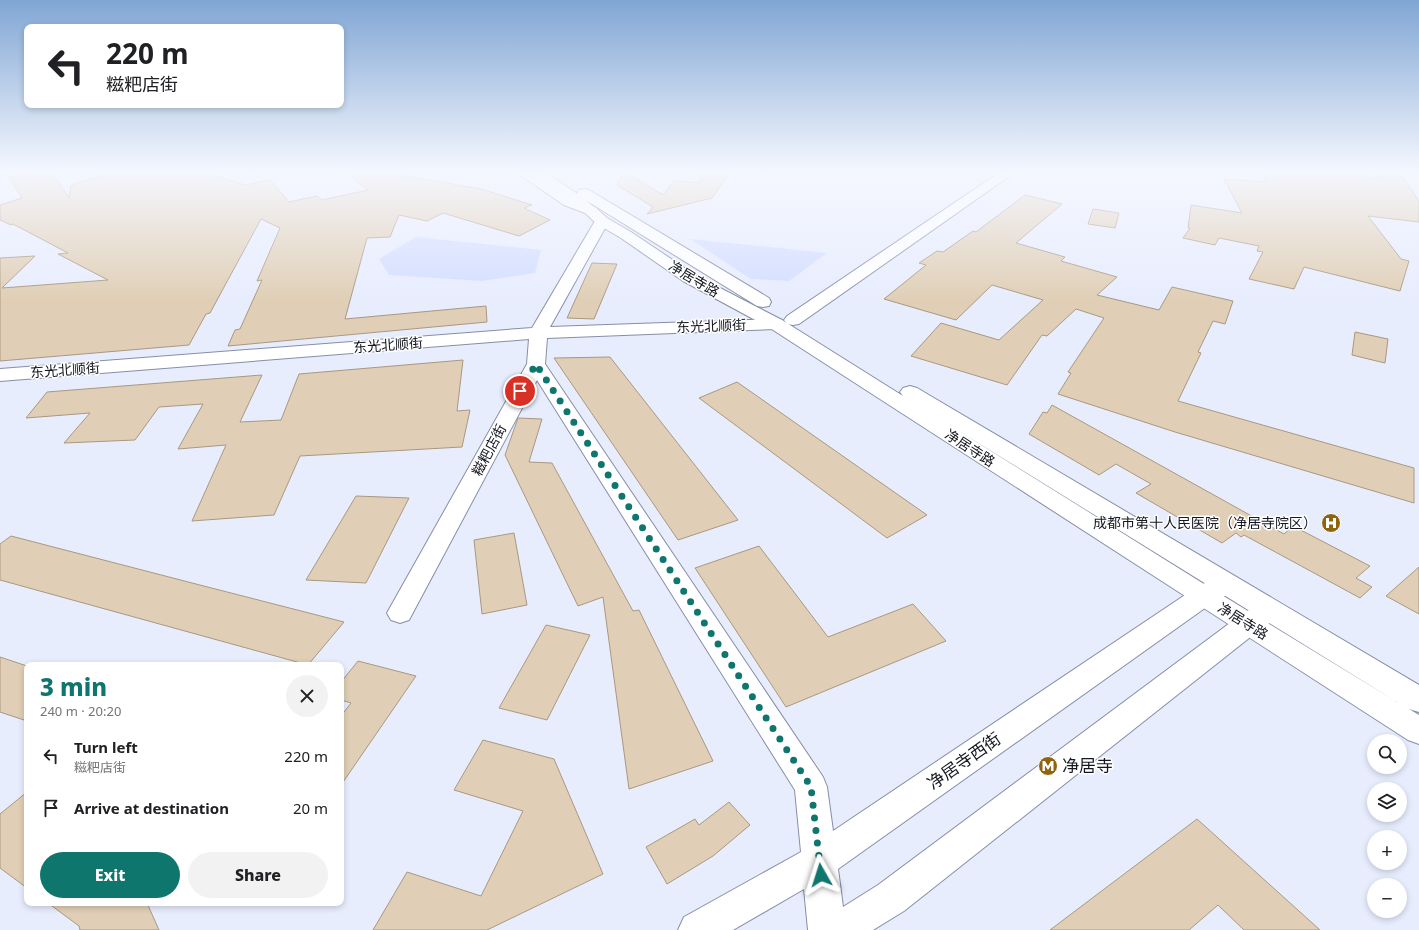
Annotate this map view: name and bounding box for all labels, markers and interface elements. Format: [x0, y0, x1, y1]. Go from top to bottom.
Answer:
text: 220 m [106, 34, 189, 72]
icon: left [40, 40, 92, 92]
text: 糍粑店街 [106, 72, 178, 96]
street label: 净居寺路 [665, 256, 723, 301]
street label: 东光北顺街 [676, 315, 746, 336]
street label: 东光北顺街 [352, 333, 424, 356]
street label: 东光北顺街 [29, 358, 101, 381]
pin [503, 374, 537, 408]
icon: arrive [509, 380, 531, 402]
street label: 糍粑店街 [467, 421, 510, 479]
street label: 净居寺路 [942, 424, 999, 471]
hospital icon: 成都市第十人民医院（净居寺院区） [1320, 512, 1342, 534]
place label: 成都市第十人民医院（净居寺院区） [1093, 513, 1317, 532]
street label: 净居寺路 [1214, 598, 1272, 643]
text: 3 min [40, 670, 107, 703]
button: close [286, 675, 328, 717]
text: 240 m · 20:20 [40, 702, 121, 720]
street label: 净居寺西街 [922, 727, 1005, 794]
map controls [1367, 734, 1407, 918]
button: search [1367, 734, 1407, 774]
text: Turn left [74, 737, 138, 757]
icon: left [40, 745, 62, 767]
text: 220 m [284, 746, 328, 766]
place label: 净居寺 [1062, 754, 1113, 777]
metro station icon: 净居寺 [1037, 755, 1059, 777]
text: 糍粑店街 [74, 758, 126, 776]
button: layers [1367, 782, 1407, 822]
icon: arrive [40, 797, 62, 819]
text: Arrive at destination [74, 798, 229, 818]
text: 20 m [293, 798, 328, 818]
button: + [1367, 830, 1407, 870]
button: Exit [40, 852, 180, 898]
button: Share [188, 852, 328, 898]
position arrow [800, 854, 842, 896]
button: − [1367, 878, 1407, 918]

